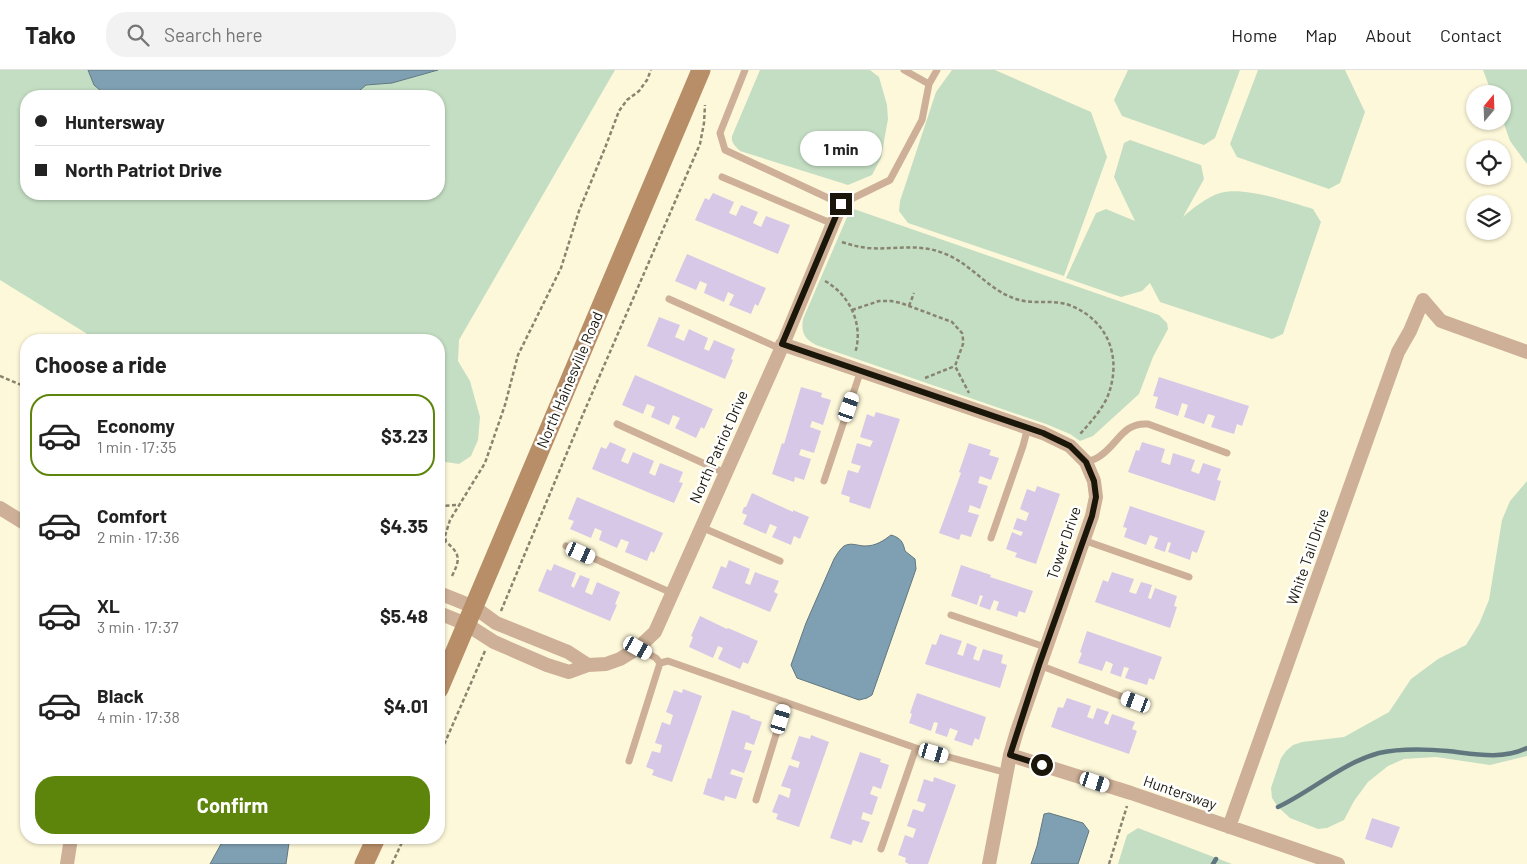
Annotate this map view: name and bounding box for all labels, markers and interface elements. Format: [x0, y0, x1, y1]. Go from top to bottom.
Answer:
search box [106, 12, 456, 57]
text: Tako [25, 20, 76, 49]
icon: search [124, 21, 152, 49]
text: Search here [164, 23, 263, 46]
text: Home [1231, 24, 1277, 46]
text: Map [1305, 24, 1337, 46]
text: About [1365, 24, 1412, 46]
text: Contact [1440, 24, 1502, 46]
north arrow [1466, 85, 1511, 130]
map controls [1466, 85, 1511, 240]
text: Huntersway [65, 110, 165, 133]
callout: 1 min [800, 132, 882, 166]
text: 1 min [823, 139, 859, 158]
button: locate [1466, 140, 1511, 185]
text: North Patriot Drive [65, 158, 222, 181]
route end [830, 193, 852, 215]
button: layers [1466, 195, 1511, 240]
street label: North Hainesville Road [532, 309, 606, 451]
text: Choose a ride [35, 351, 167, 377]
street label: North Patriot Drive [685, 387, 751, 506]
car [837, 390, 860, 424]
icon: car [37, 413, 82, 458]
text: Economy [97, 414, 175, 437]
text: $3.23 [381, 424, 428, 447]
text: 1 min · 17:35 [97, 437, 177, 456]
icon: car [37, 503, 82, 548]
text: Comfort [97, 504, 167, 527]
street label: Tower Drive [1042, 504, 1084, 581]
street label: White Tail Drive [1282, 506, 1332, 607]
text: $4.35 [380, 514, 428, 537]
text: 2 min · 17:36 [97, 527, 180, 546]
car [564, 540, 597, 566]
icon: car [37, 593, 82, 638]
text: XL [97, 594, 120, 617]
text: $5.48 [380, 604, 428, 627]
text: 3 min · 17:37 [97, 617, 179, 636]
car [621, 634, 654, 662]
icon: car [37, 683, 82, 728]
text: Black [97, 684, 144, 707]
car [1119, 690, 1152, 714]
text: $4.01 [384, 694, 428, 717]
car [769, 702, 792, 736]
text: 4 min · 17:38 [97, 707, 180, 726]
car [917, 742, 950, 764]
route start [1031, 754, 1053, 776]
car [1078, 770, 1111, 794]
street label: Huntersway [1141, 771, 1219, 813]
button: Confirm [35, 776, 430, 834]

